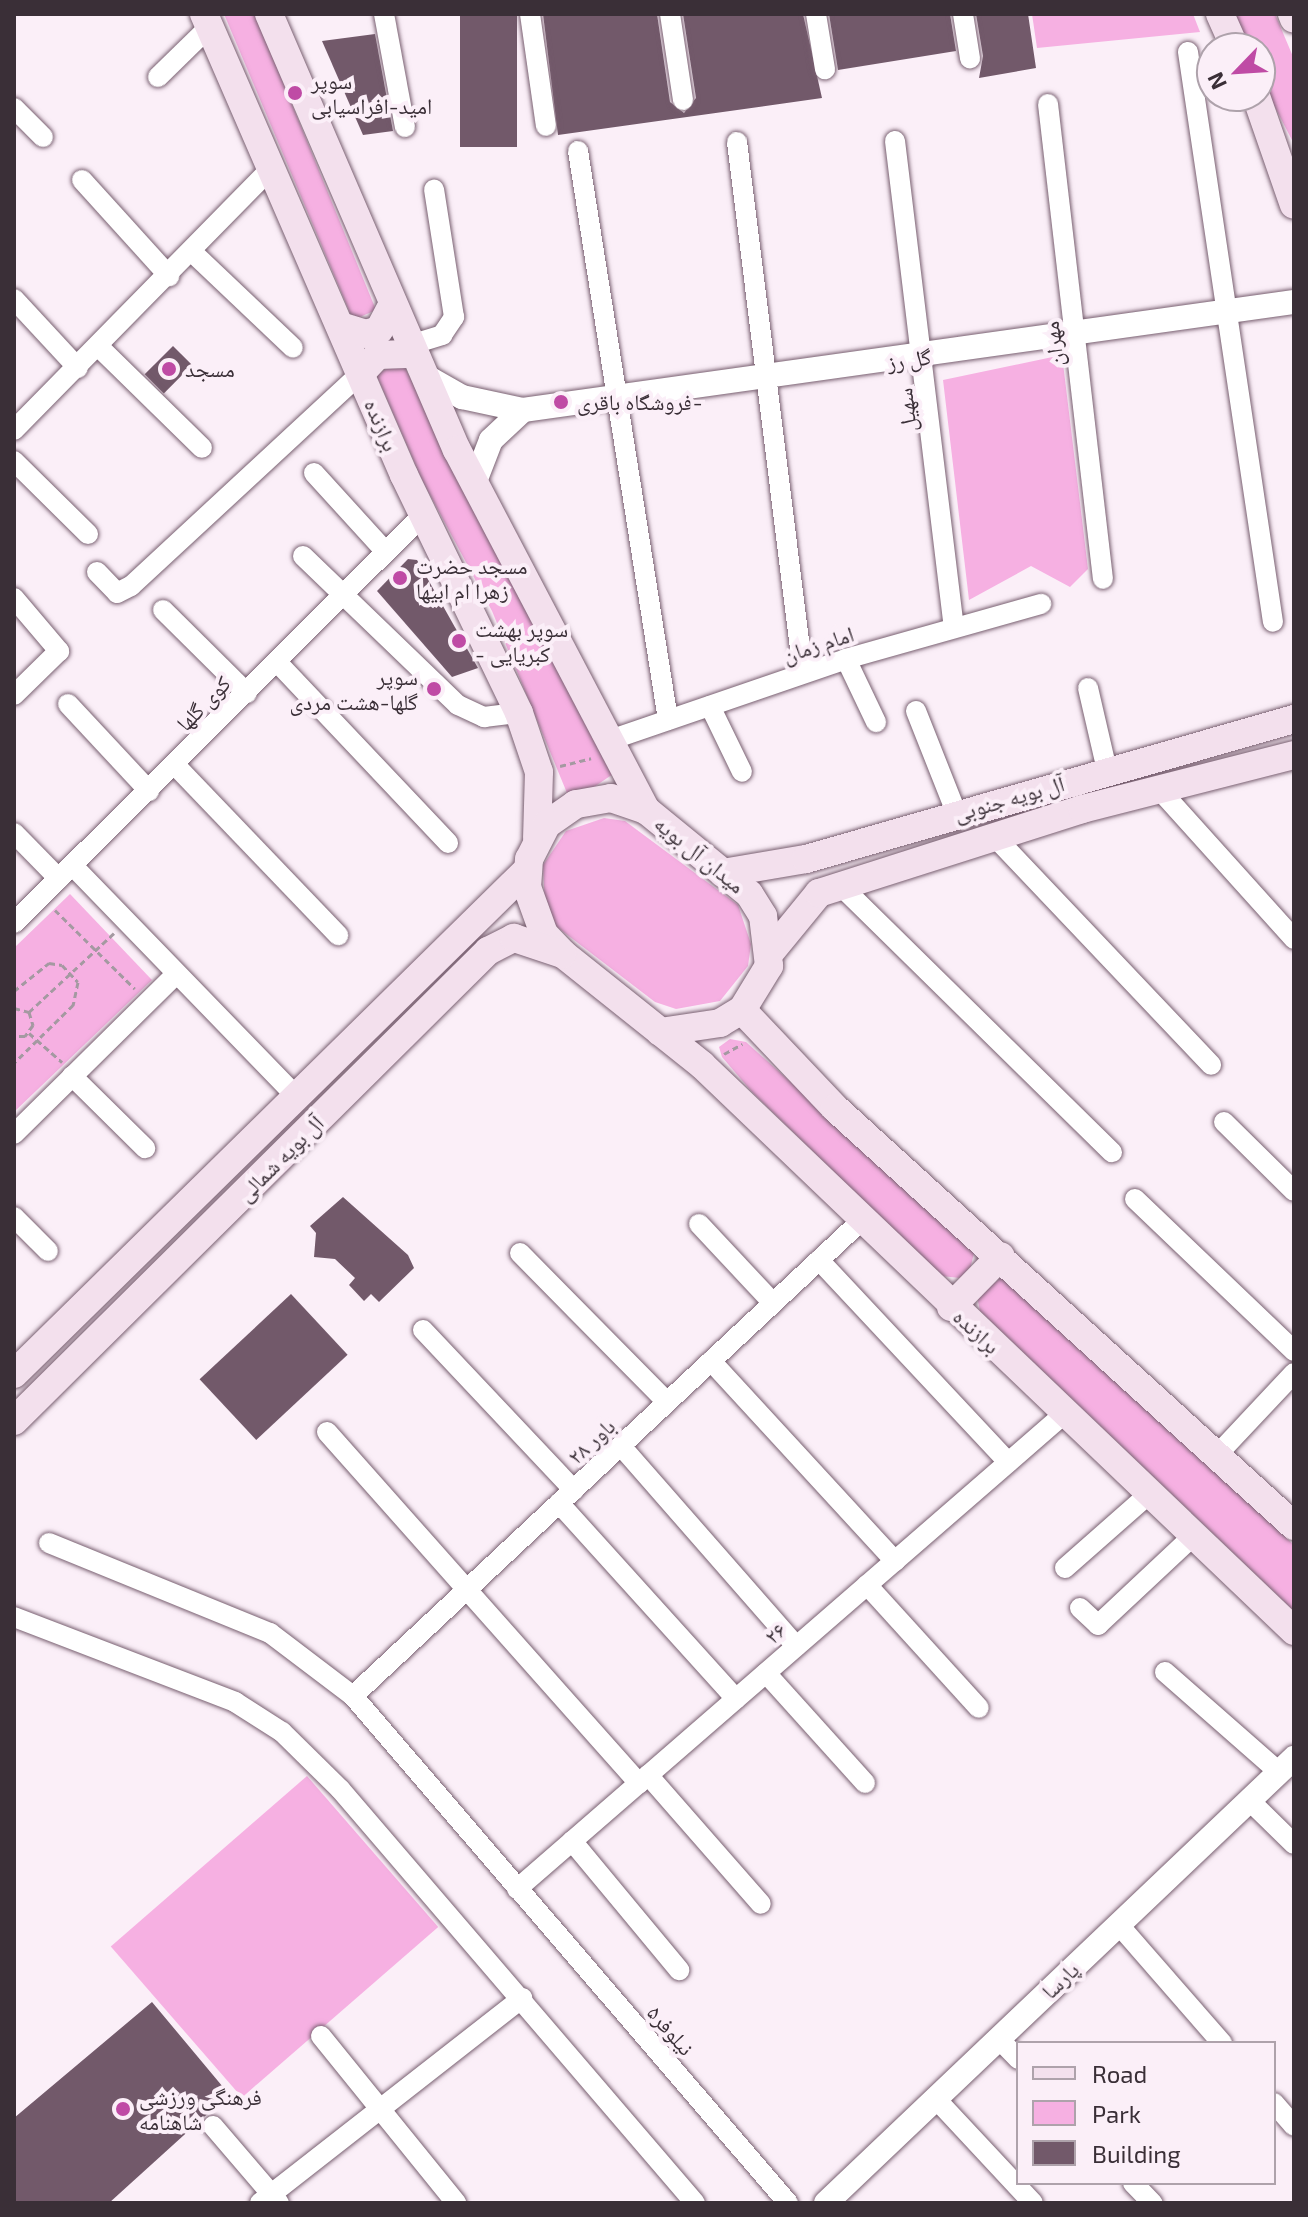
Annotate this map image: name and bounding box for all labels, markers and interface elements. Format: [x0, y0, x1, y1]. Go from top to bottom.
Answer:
north arrow [1196, 32, 1276, 112]
place label: سوپر امید-افراسیابی [311, 67, 432, 118]
text: N [1201, 69, 1231, 94]
marker: سوپر امید-افراسیابی [286, 84, 304, 102]
street label: مهران [1037, 320, 1069, 368]
street label: گل رز [885, 343, 933, 375]
place label: مسجد [185, 356, 235, 382]
marker: مسجد [160, 360, 178, 378]
street label: سهیل [891, 387, 921, 433]
place label: فروشگاه باقری- [577, 389, 703, 415]
marker: فروشگاه باقری- [552, 393, 570, 411]
street label: برازنده [359, 395, 405, 455]
place label: مسجد حضرت زهرا ام ابیها [416, 552, 528, 604]
marker: مسجد حضرت زهرا ام ابیها [391, 569, 409, 587]
place label: سوپر بهشت - کبریایی [475, 615, 568, 666]
street label: امام زمان [779, 620, 857, 668]
marker: سوپر بهشت - کبریایی [450, 632, 468, 650]
place label: سوپر گلها-هشت مردی [289, 663, 418, 714]
street label: کوی گلها [170, 670, 236, 736]
marker: سوپر گلها-هشت مردی [425, 680, 443, 698]
street label: آل بویه جنوبی [951, 770, 1067, 826]
street label: میدان آل بویه [650, 810, 750, 898]
street label: آل بویه شمالی [231, 1109, 329, 1207]
street label: برازنده [948, 1303, 1006, 1359]
street label: باور ۲۸ [562, 1413, 620, 1469]
street label: ۲۶ [759, 1617, 791, 1649]
street label: پارسا [1036, 1956, 1084, 2004]
street label: نیلوفر۵ [642, 2000, 700, 2060]
legend [1016, 2041, 1276, 2185]
text: Road [1092, 2059, 1147, 2088]
place label: فرهنگی ورزشی شاهنامه [139, 2083, 262, 2134]
text: Park [1092, 2099, 1141, 2128]
marker: فرهنگی ورزشی شاهنامه [114, 2100, 132, 2118]
text: Building [1092, 2139, 1181, 2168]

